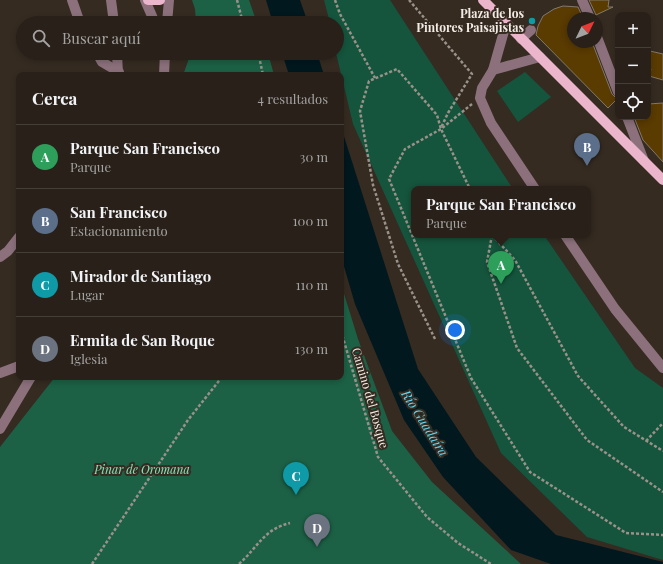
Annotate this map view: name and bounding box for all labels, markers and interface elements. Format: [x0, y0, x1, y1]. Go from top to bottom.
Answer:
place label: Plaza de los Pintores Paisajistas [416, 5, 524, 35]
north arrow [567, 12, 603, 48]
map controls [615, 12, 651, 120]
button: + [615, 12, 651, 48]
search box [16, 16, 344, 60]
marker: Plaza de los Pintores Paisajistas [527, 16, 537, 26]
icon: search [30, 27, 52, 49]
text: Buscar aquí [62, 28, 141, 48]
button: − [615, 48, 651, 84]
button: locate [615, 84, 651, 120]
text: Cerca [32, 87, 77, 109]
text: 4 resultados [258, 90, 328, 107]
pin: B [574, 133, 600, 166]
text: Parque San Francisco [70, 138, 220, 158]
text: A [41, 148, 49, 165]
text: 30 m [300, 148, 328, 165]
text: Parque [70, 158, 111, 175]
popup [411, 186, 591, 238]
text: Parque San Francisco [426, 194, 576, 214]
text: San Francisco [70, 202, 167, 222]
text: B [41, 212, 49, 229]
text: 100 m [293, 212, 328, 229]
text: Parque [426, 214, 467, 231]
text: Estacionamiento [70, 222, 168, 239]
pin: A [488, 251, 514, 284]
text: Mirador de Santiago [70, 266, 211, 286]
text: C [40, 276, 50, 293]
text: 110 m [296, 276, 328, 293]
text: Lugar [70, 286, 104, 303]
your location [445, 320, 465, 340]
text: Ermita de San Roque [70, 330, 215, 350]
text: D [40, 340, 50, 357]
text: 130 m [295, 340, 328, 357]
street label: Camino del Bosque [349, 346, 393, 450]
text: Iglesia [70, 350, 107, 367]
water label: Río Guadaíra [398, 385, 453, 459]
park label: Pinar de Oromana [93, 461, 190, 477]
pin: C [283, 462, 309, 495]
pin: D [304, 514, 330, 547]

